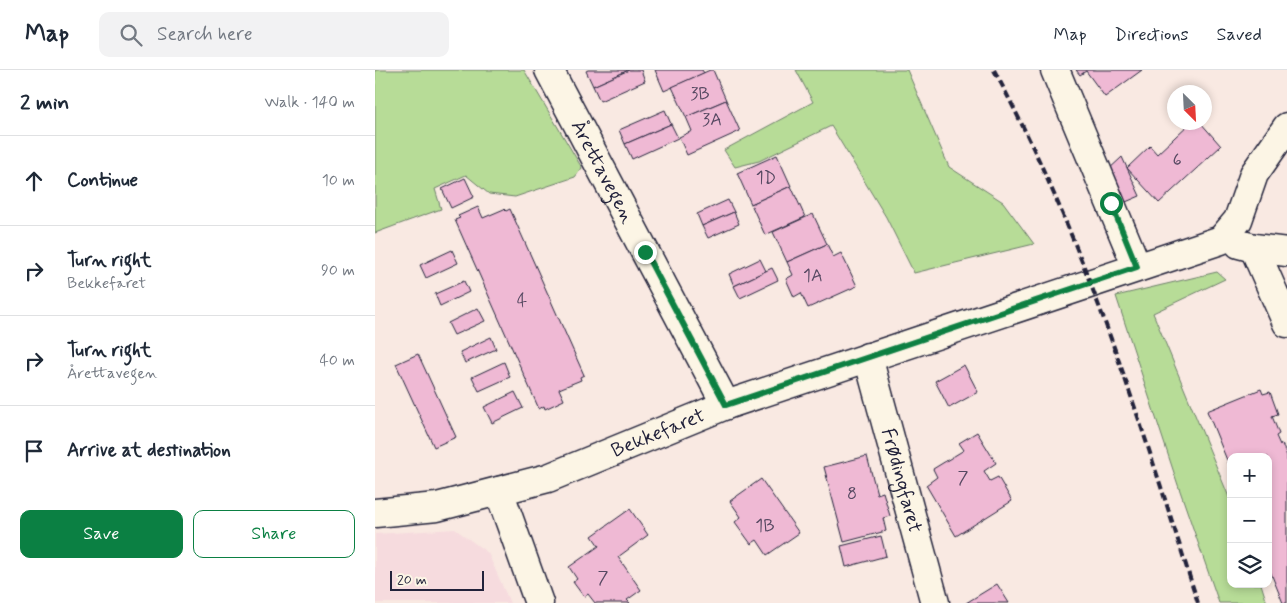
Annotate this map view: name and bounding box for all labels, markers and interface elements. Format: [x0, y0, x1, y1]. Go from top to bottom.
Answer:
search box [99, 12, 449, 57]
text: Map [25, 19, 69, 50]
icon: search [117, 21, 145, 49]
text: Search here [157, 22, 253, 47]
text: Map [1054, 23, 1087, 47]
text: Directions [1115, 23, 1189, 47]
text: Saved [1217, 23, 1262, 47]
house number: 3B [690, 82, 710, 106]
north arrow [1167, 85, 1212, 130]
text: 2 min [20, 89, 69, 117]
text: Walk · 140 m [265, 92, 355, 113]
house number: 3A [702, 108, 722, 132]
street label: Årettavegen [564, 115, 641, 228]
house number: 6 [1172, 148, 1182, 172]
house number: 1D [756, 166, 776, 190]
icon: ahead [20, 167, 48, 195]
text: Continue [67, 168, 138, 193]
text: 10 m [322, 170, 355, 191]
route start [1100, 192, 1123, 215]
route end [634, 241, 657, 264]
text: Turn right [67, 248, 151, 273]
icon: right [20, 257, 48, 285]
text: 90 m [321, 260, 355, 281]
house number: 1A [803, 264, 823, 288]
text: Bekkefaret [67, 273, 146, 294]
house number: 4 [517, 289, 527, 313]
text: Turn right [67, 338, 151, 363]
icon: right [20, 347, 48, 375]
text: 40 m [319, 350, 355, 371]
text: Årettavegen [67, 363, 158, 384]
street label: Bekkefaret [607, 402, 709, 464]
street label: Frødingfaret [875, 425, 929, 536]
icon: arrive [20, 437, 48, 465]
text: Arrive at destination [67, 438, 231, 463]
map controls [1227, 453, 1272, 588]
button: + [1227, 453, 1272, 498]
house number: 7 [958, 466, 969, 490]
house number: 8 [847, 482, 857, 506]
button: − [1227, 498, 1272, 543]
button: Save [20, 510, 183, 558]
button: Share [193, 510, 355, 558]
house number: 1B [755, 514, 775, 538]
button: layers [1227, 543, 1272, 588]
house number: 7 [598, 566, 609, 590]
scale bar [390, 568, 484, 591]
text: 20 m [397, 571, 427, 589]

